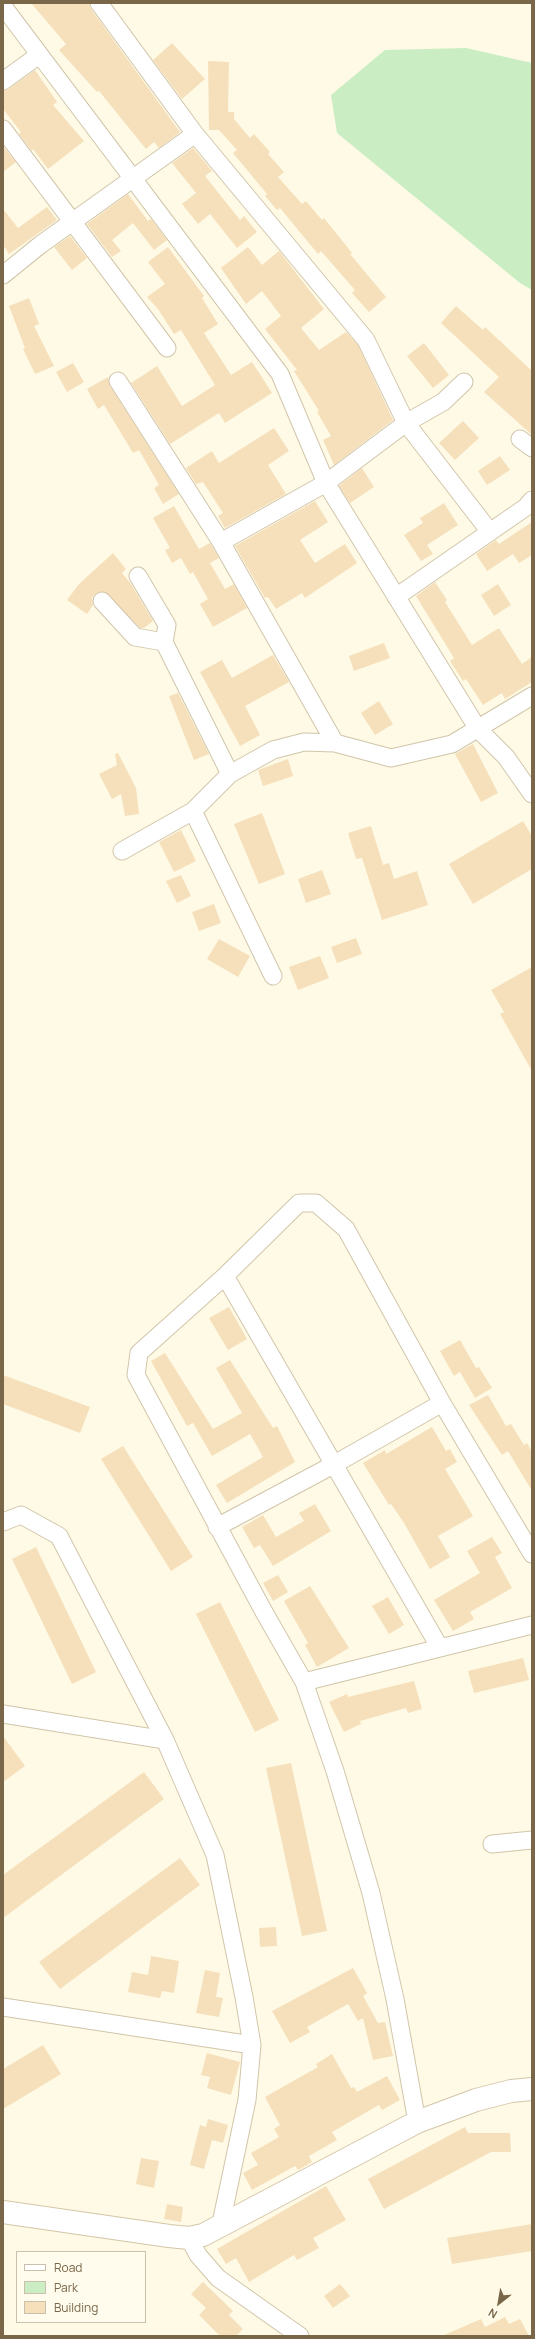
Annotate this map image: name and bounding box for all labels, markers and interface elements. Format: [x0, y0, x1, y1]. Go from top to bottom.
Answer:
legend [16, 2251, 146, 2323]
text: Road [54, 2259, 82, 2276]
text: Park [54, 2279, 78, 2296]
north arrow [479, 2283, 519, 2323]
text: Building [54, 2299, 98, 2316]
text: N [485, 2305, 500, 2322]

